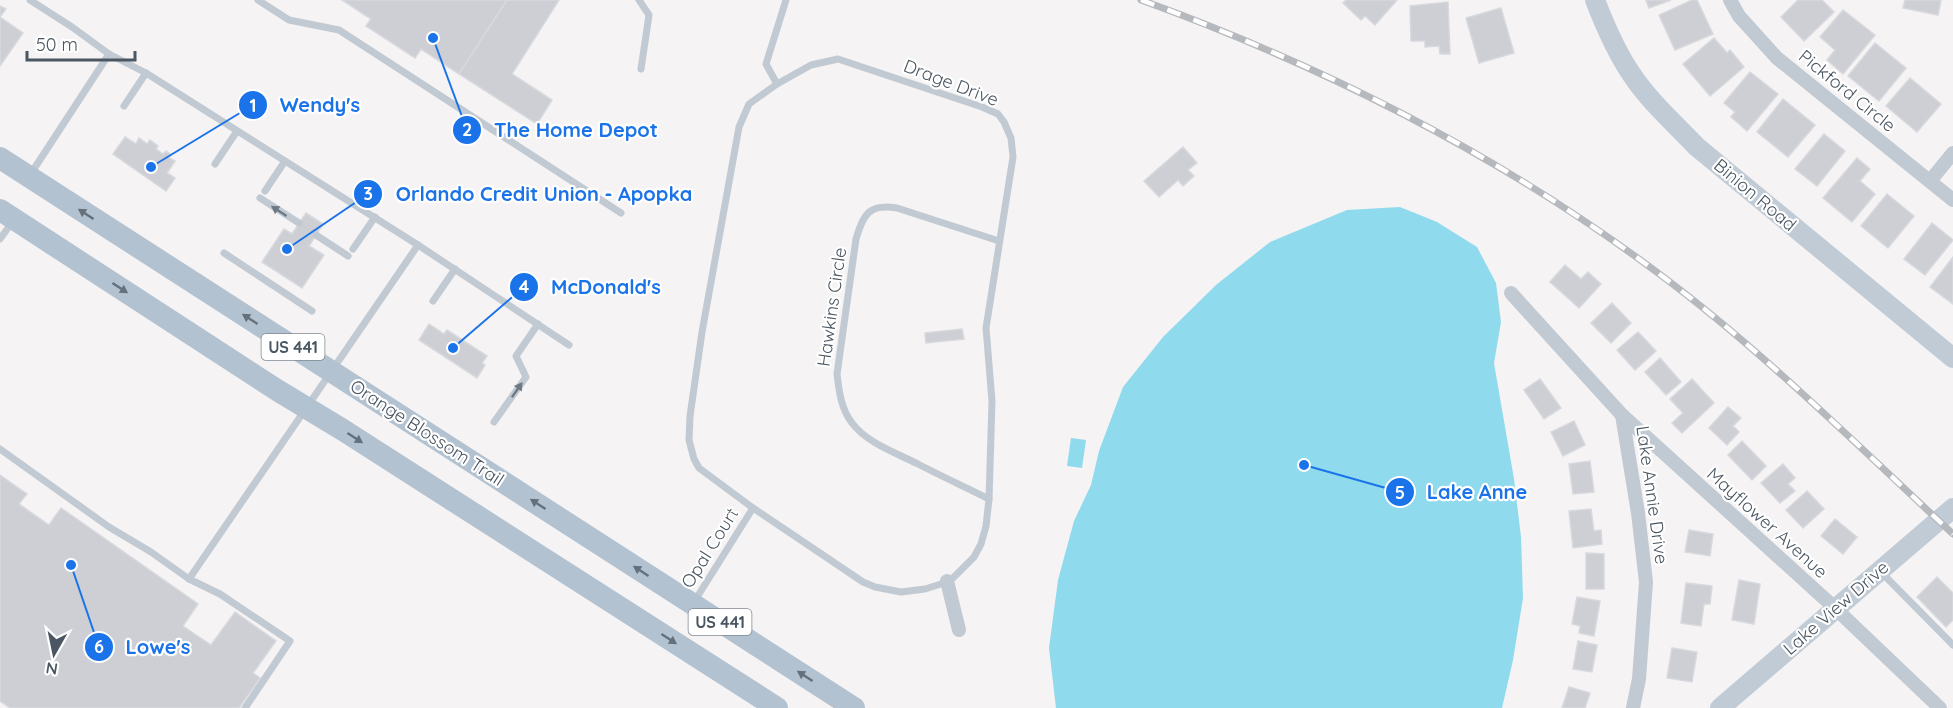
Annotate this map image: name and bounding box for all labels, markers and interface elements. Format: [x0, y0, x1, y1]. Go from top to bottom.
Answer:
scale bar [27, 24, 135, 62]
text: 50 m [36, 33, 78, 56]
street label: Pickford Circle [1794, 44, 1900, 137]
street label: Drage Drive [900, 54, 1002, 111]
callout: Wendy's [238, 86, 372, 124]
text: Wendy's [280, 92, 360, 117]
text: 1 [249, 94, 257, 117]
callout: The Home Depot [452, 111, 670, 149]
text: The Home Depot [494, 117, 658, 142]
text: 2 [462, 118, 472, 141]
street label: Binion Road [1709, 153, 1801, 236]
callout: Orlando Credit Union - Apopka [353, 175, 704, 213]
text: Orlando Credit Union - Apopka [396, 181, 692, 206]
text: 3 [363, 182, 373, 205]
one-way arrow [271, 205, 287, 216]
one-way arrow [78, 208, 94, 219]
street label: Hawkins Circle [812, 246, 851, 368]
callout: McDonald's [509, 268, 673, 306]
text: McDonald's [551, 274, 661, 299]
text: 4 [519, 275, 530, 298]
one-way arrow [112, 282, 128, 294]
one-way arrow [242, 314, 258, 325]
road number: US 441 [262, 334, 324, 360]
street label: Orange Blossom Trail [346, 374, 508, 491]
one-way arrow [511, 382, 523, 398]
street label: Lake Annie Drive [1631, 424, 1674, 566]
one-way arrow [347, 432, 363, 444]
street label: Mayflower Avenue [1702, 462, 1832, 583]
callout: Lake Anne [1385, 473, 1540, 511]
text: Lake Anne [1427, 479, 1527, 504]
text: 5 [1395, 481, 1405, 504]
one-way arrow [530, 499, 546, 510]
street label: Opal Court [676, 503, 743, 592]
street label: Lake View Drive [1778, 555, 1893, 660]
one-way arrow [633, 565, 649, 576]
road number: US 441 [688, 609, 752, 635]
north arrow [24, 624, 84, 684]
callout: Lowe's [84, 628, 203, 666]
one-way arrow [660, 633, 676, 645]
text: Lowe's [126, 634, 190, 659]
text: 6 [94, 635, 104, 658]
text: N [44, 658, 59, 680]
one-way arrow [797, 671, 813, 682]

